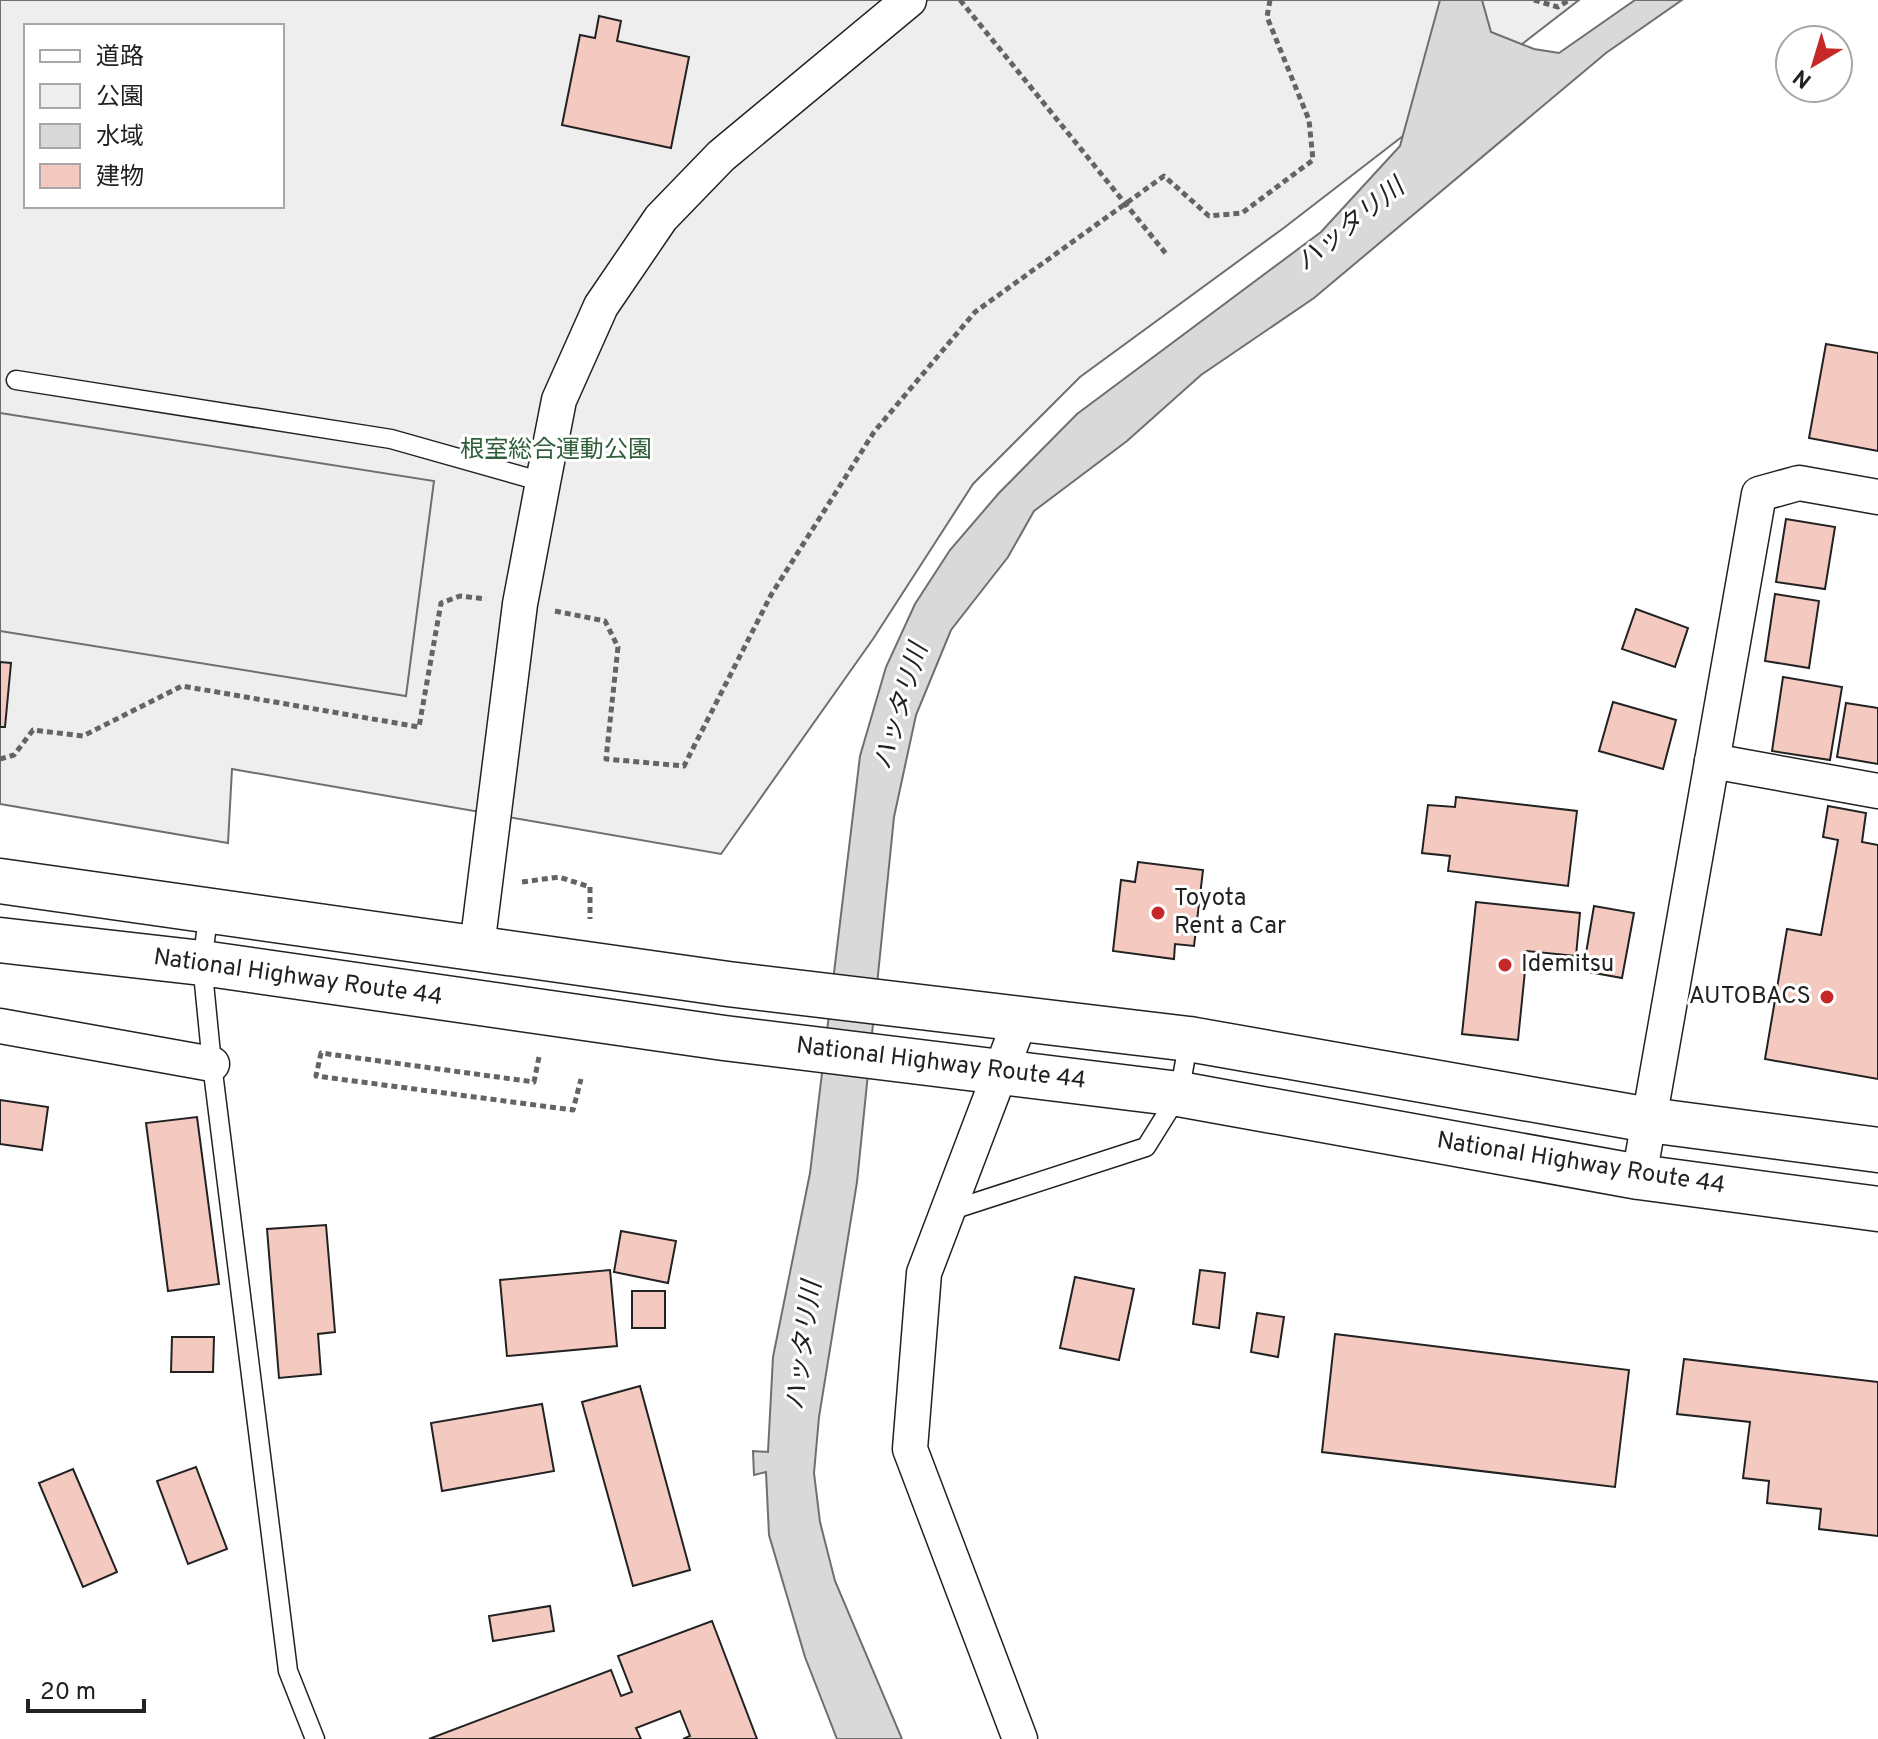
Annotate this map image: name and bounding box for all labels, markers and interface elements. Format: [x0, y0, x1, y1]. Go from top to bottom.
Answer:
legend [24, 24, 284, 208]
north arrow [1774, 24, 1854, 104]
text: 道路 [96, 43, 144, 73]
text: N [1789, 62, 1818, 93]
text: 公園 [96, 83, 144, 113]
text: 水域 [96, 123, 144, 153]
text: 建物 [96, 163, 144, 193]
water label: ハッタリ川 [1290, 170, 1414, 280]
park label: 根室総合運動公園 [460, 436, 652, 466]
water label: ハッタリ川 [867, 637, 938, 774]
place label: Toyota Rent a Car [1174, 884, 1286, 942]
marker: Toyota Rent a Car [1149, 904, 1167, 922]
street label: National Highway Route 44 [152, 943, 444, 1013]
place label: Idemitsu [1521, 950, 1614, 980]
marker: Idemitsu [1496, 956, 1514, 974]
place label: AUTOBACS [1689, 982, 1811, 1012]
marker: AUTOBACS [1818, 988, 1836, 1006]
street label: National Highway Route 44 [794, 1031, 1088, 1097]
street label: National Highway Route 44 [1435, 1126, 1727, 1202]
water label: ハッタリ川 [780, 1276, 831, 1413]
scale bar [28, 1663, 144, 1713]
text: 20 m [40, 1678, 96, 1708]

